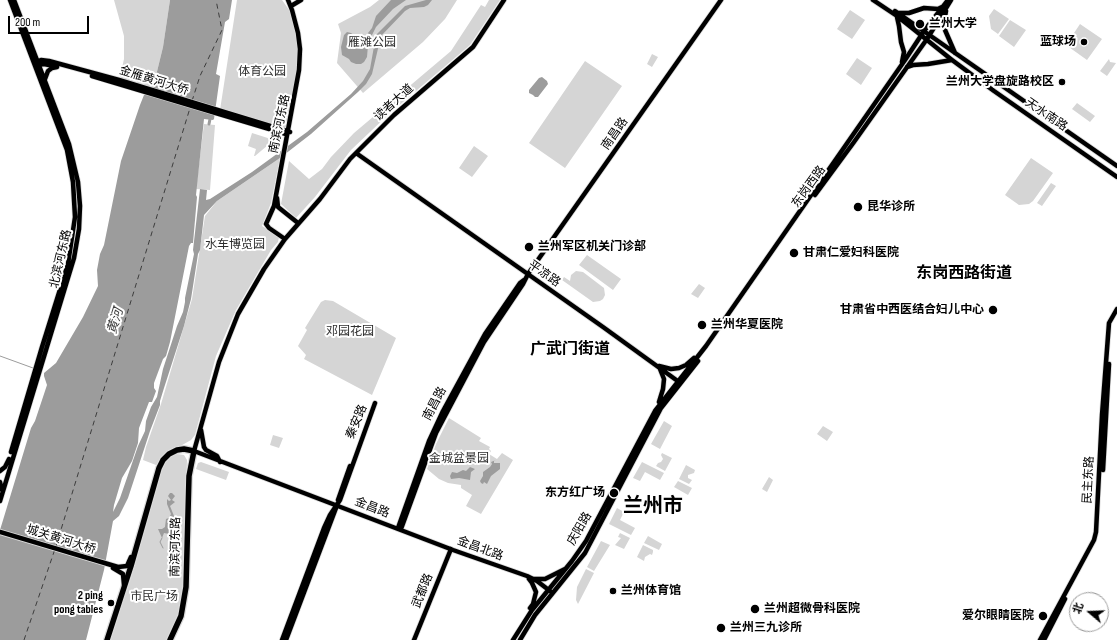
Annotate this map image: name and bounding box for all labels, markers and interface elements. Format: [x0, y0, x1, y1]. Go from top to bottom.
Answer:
scale bar [10, 8, 91, 34]
text: 200 m [15, 15, 40, 30]
place label: 兰州大学 [929, 17, 977, 31]
marker: 兰州大学 [914, 18, 926, 30]
place label: 蓝球场 [1040, 35, 1076, 49]
park label: 雁滩公园 [348, 36, 396, 50]
marker: 蓝球场 [1079, 37, 1089, 47]
street label: 金雁黄河大侨 [117, 64, 191, 98]
park label: 体育公园 [238, 65, 286, 79]
place label: 兰州大学盘旋路校区 [946, 75, 1054, 89]
marker: 兰州大学盘旋路校区 [1057, 77, 1067, 87]
street label: 读者大道 [371, 82, 417, 124]
street label: 南滨河东路 [267, 93, 293, 155]
street label: 天水南路 [1022, 96, 1070, 134]
street label: 南昌路 [599, 115, 631, 153]
street label: 东岗西路 [789, 163, 829, 211]
place label: 昆华诊所 [867, 200, 915, 214]
marker: 昆华诊所 [852, 201, 864, 213]
street label: 北滨河东路 [47, 228, 75, 290]
park label: 水车博览园 [205, 238, 265, 252]
place label: 兰州军区机关门诊部 [538, 240, 646, 254]
marker: 兰州军区机关门诊部 [523, 241, 535, 253]
place label: 甘肃仁爱妇科医院 [803, 246, 899, 260]
marker: 甘肃仁爱妇科医院 [788, 247, 800, 259]
street label: 平凉路 [525, 258, 563, 290]
district label: 东岗西路街道 [916, 264, 1012, 284]
place label: 甘肃省中西医结合妇儿中心 [840, 303, 984, 317]
marker: 甘肃省中西医结合妇儿中心 [987, 304, 999, 316]
water label: 黄河 [105, 306, 127, 336]
place label: 兰州华夏医院 [711, 318, 783, 332]
marker: 兰州华夏医院 [696, 319, 708, 331]
park label: 邓园花园 [326, 325, 374, 339]
district label: 广武门街道 [530, 340, 610, 360]
street label: 南昌路 [420, 385, 450, 423]
street label: 秦安路 [343, 403, 371, 441]
park label: 金城盆景园 [429, 452, 489, 466]
street label: 民主东路 [1081, 456, 1097, 504]
place label: 东方红广场 [545, 486, 605, 500]
marker: 东方红广场 [608, 487, 620, 499]
street label: 金昌路 [353, 495, 391, 521]
district label: 兰州市 [623, 495, 683, 519]
street label: 庆阳路 [565, 510, 595, 548]
street label: 南滨河东路 [168, 517, 184, 577]
street label: 城关黄河大桥 [24, 523, 98, 557]
street label: 金昌北路 [455, 534, 505, 564]
street label: 武都路 [410, 572, 436, 610]
place label: 兰州体育馆 [621, 584, 681, 598]
marker: 兰州体育馆 [608, 586, 618, 596]
place label: 2 ping pong tables [54, 589, 103, 617]
park label: 市民广场 [130, 590, 178, 604]
north arrow [1069, 592, 1109, 632]
marker: 2 ping pong tables [106, 598, 116, 608]
text: 北 [1070, 601, 1086, 616]
place label: 兰州超微骨科医院 [764, 602, 860, 616]
marker: 兰州超微骨科医院 [749, 603, 761, 615]
place label: 爱尔眼睛医院 [962, 609, 1034, 623]
marker: 爱尔眼睛医院 [1037, 610, 1049, 622]
place label: 兰州三九诊所 [730, 621, 802, 635]
marker: 兰州三九诊所 [715, 622, 727, 634]

